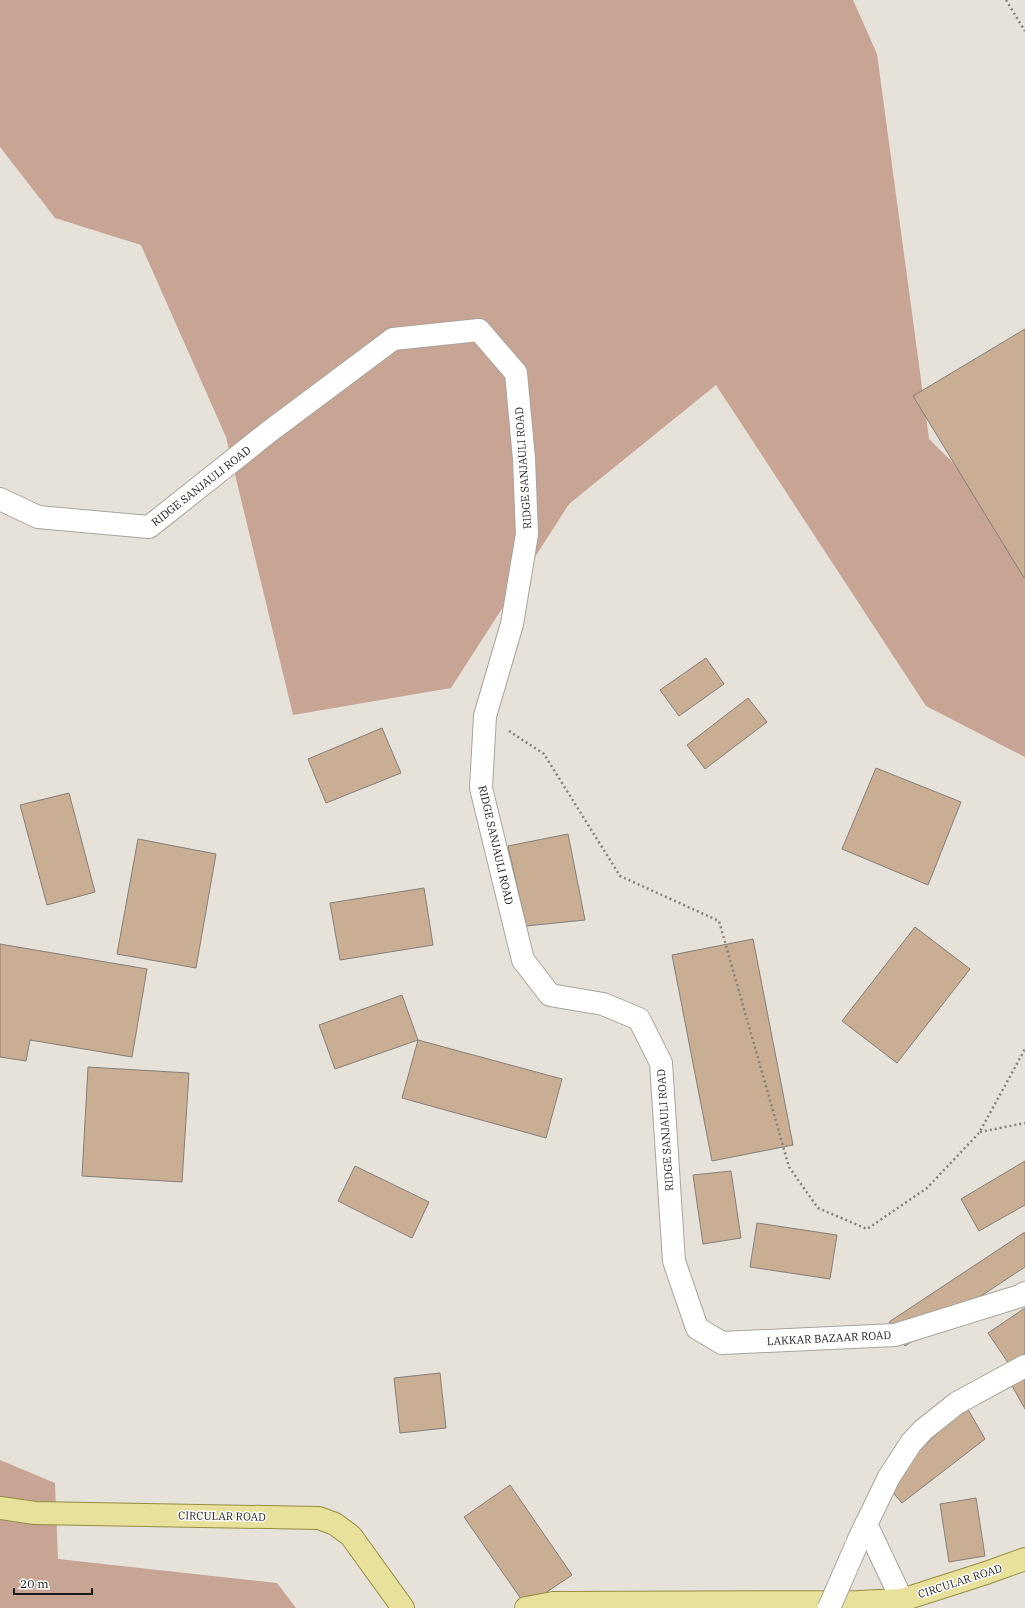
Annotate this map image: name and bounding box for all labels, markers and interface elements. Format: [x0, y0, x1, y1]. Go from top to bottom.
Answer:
street label: RIDGE SANJAULI ROAD [512, 406, 534, 529]
street label: RIDGE SANJAULI ROAD [149, 443, 254, 529]
street label: RIDGE SANJAULI ROAD [475, 784, 517, 906]
street label: RIDGE SANJAULI ROAD [654, 1068, 676, 1191]
street label: LAKKAR BAZAAR ROAD [767, 1328, 892, 1348]
street label: CIRCULAR ROAD [178, 1508, 266, 1524]
street label: CIRCULAR ROAD [916, 1561, 1004, 1601]
scale bar [14, 1570, 92, 1596]
text: 20 m [20, 1576, 49, 1591]

